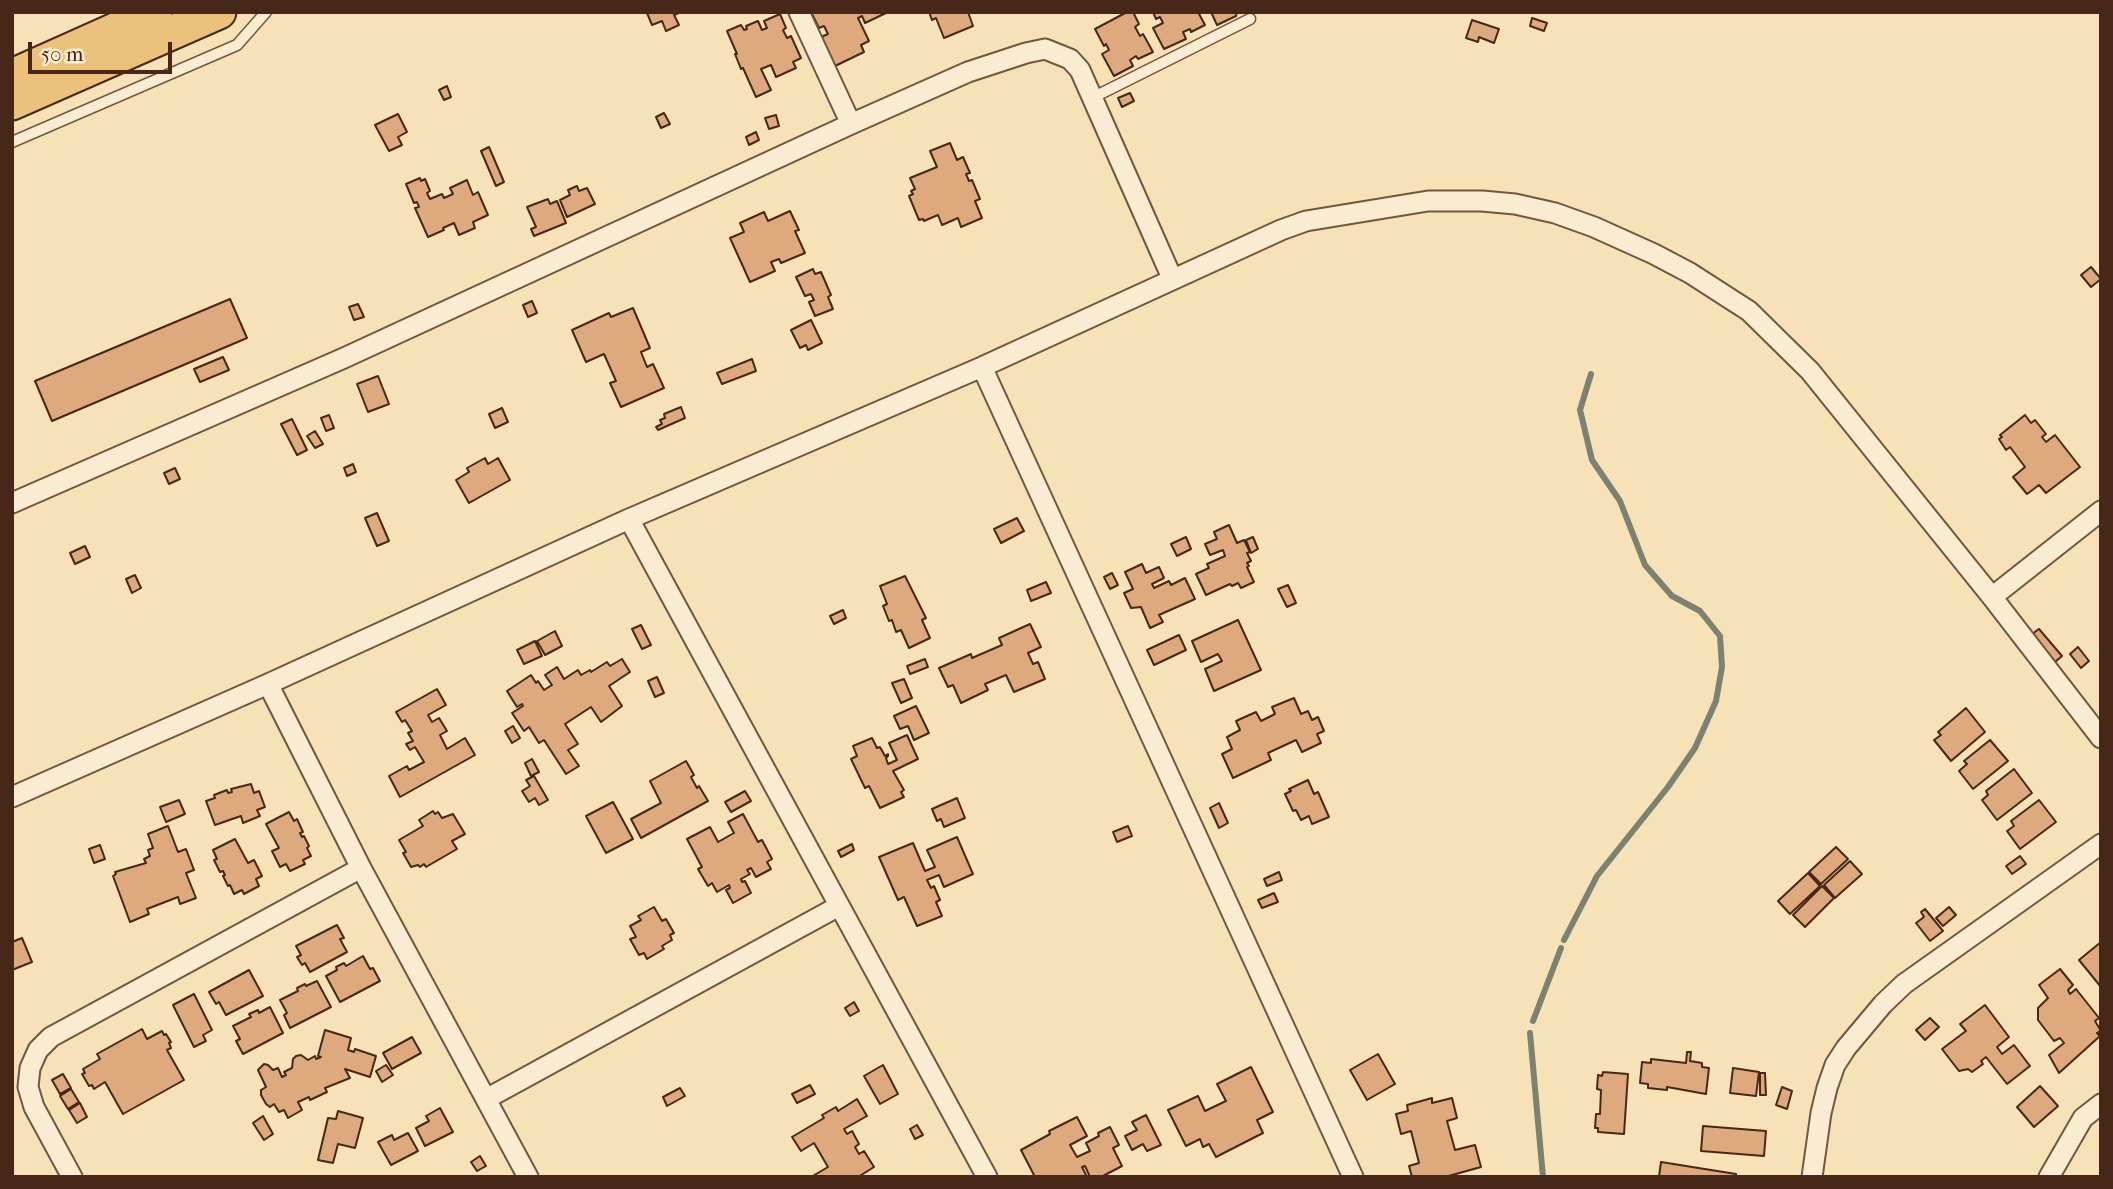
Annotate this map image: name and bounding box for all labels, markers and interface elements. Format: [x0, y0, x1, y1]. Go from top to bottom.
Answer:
scale bar [32, 28, 175, 72]
text: 50 m [41, 42, 84, 66]

